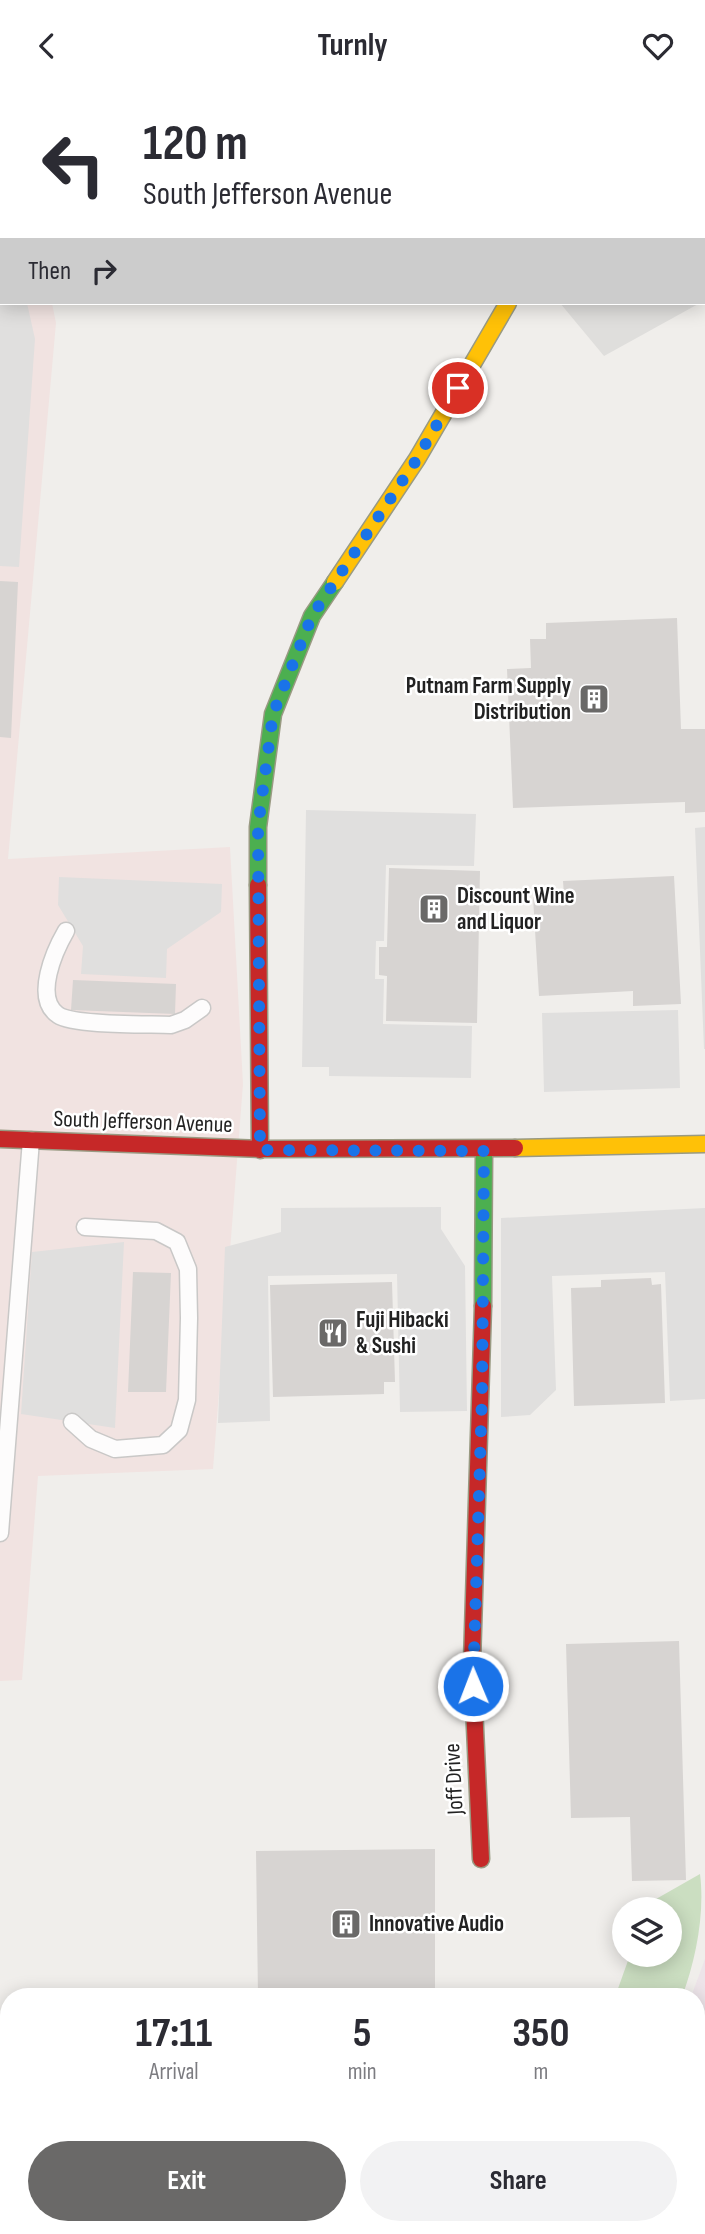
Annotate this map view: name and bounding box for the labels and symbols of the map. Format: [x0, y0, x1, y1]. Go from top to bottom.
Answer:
pin [428, 358, 488, 418]
place label: Putnam Farm Supply Distribution [406, 672, 571, 726]
building icon: Putnam Farm Supply Distribution [577, 682, 611, 716]
place label: Discount Wine and Liquor [457, 882, 574, 936]
building icon: Discount Wine and Liquor [417, 892, 451, 926]
street label: South Jefferson Avenue [53, 1105, 233, 1139]
place label: Fuji Hibacki & Sushi [356, 1306, 449, 1360]
restaurant icon: Fuji Hibacki & Sushi [316, 1316, 350, 1350]
position arrow [436, 1649, 510, 1723]
street label: Joff Drive [438, 1743, 470, 1816]
building icon: Innovative Audio [329, 1907, 363, 1941]
place label: Innovative Audio [369, 1910, 504, 1938]

